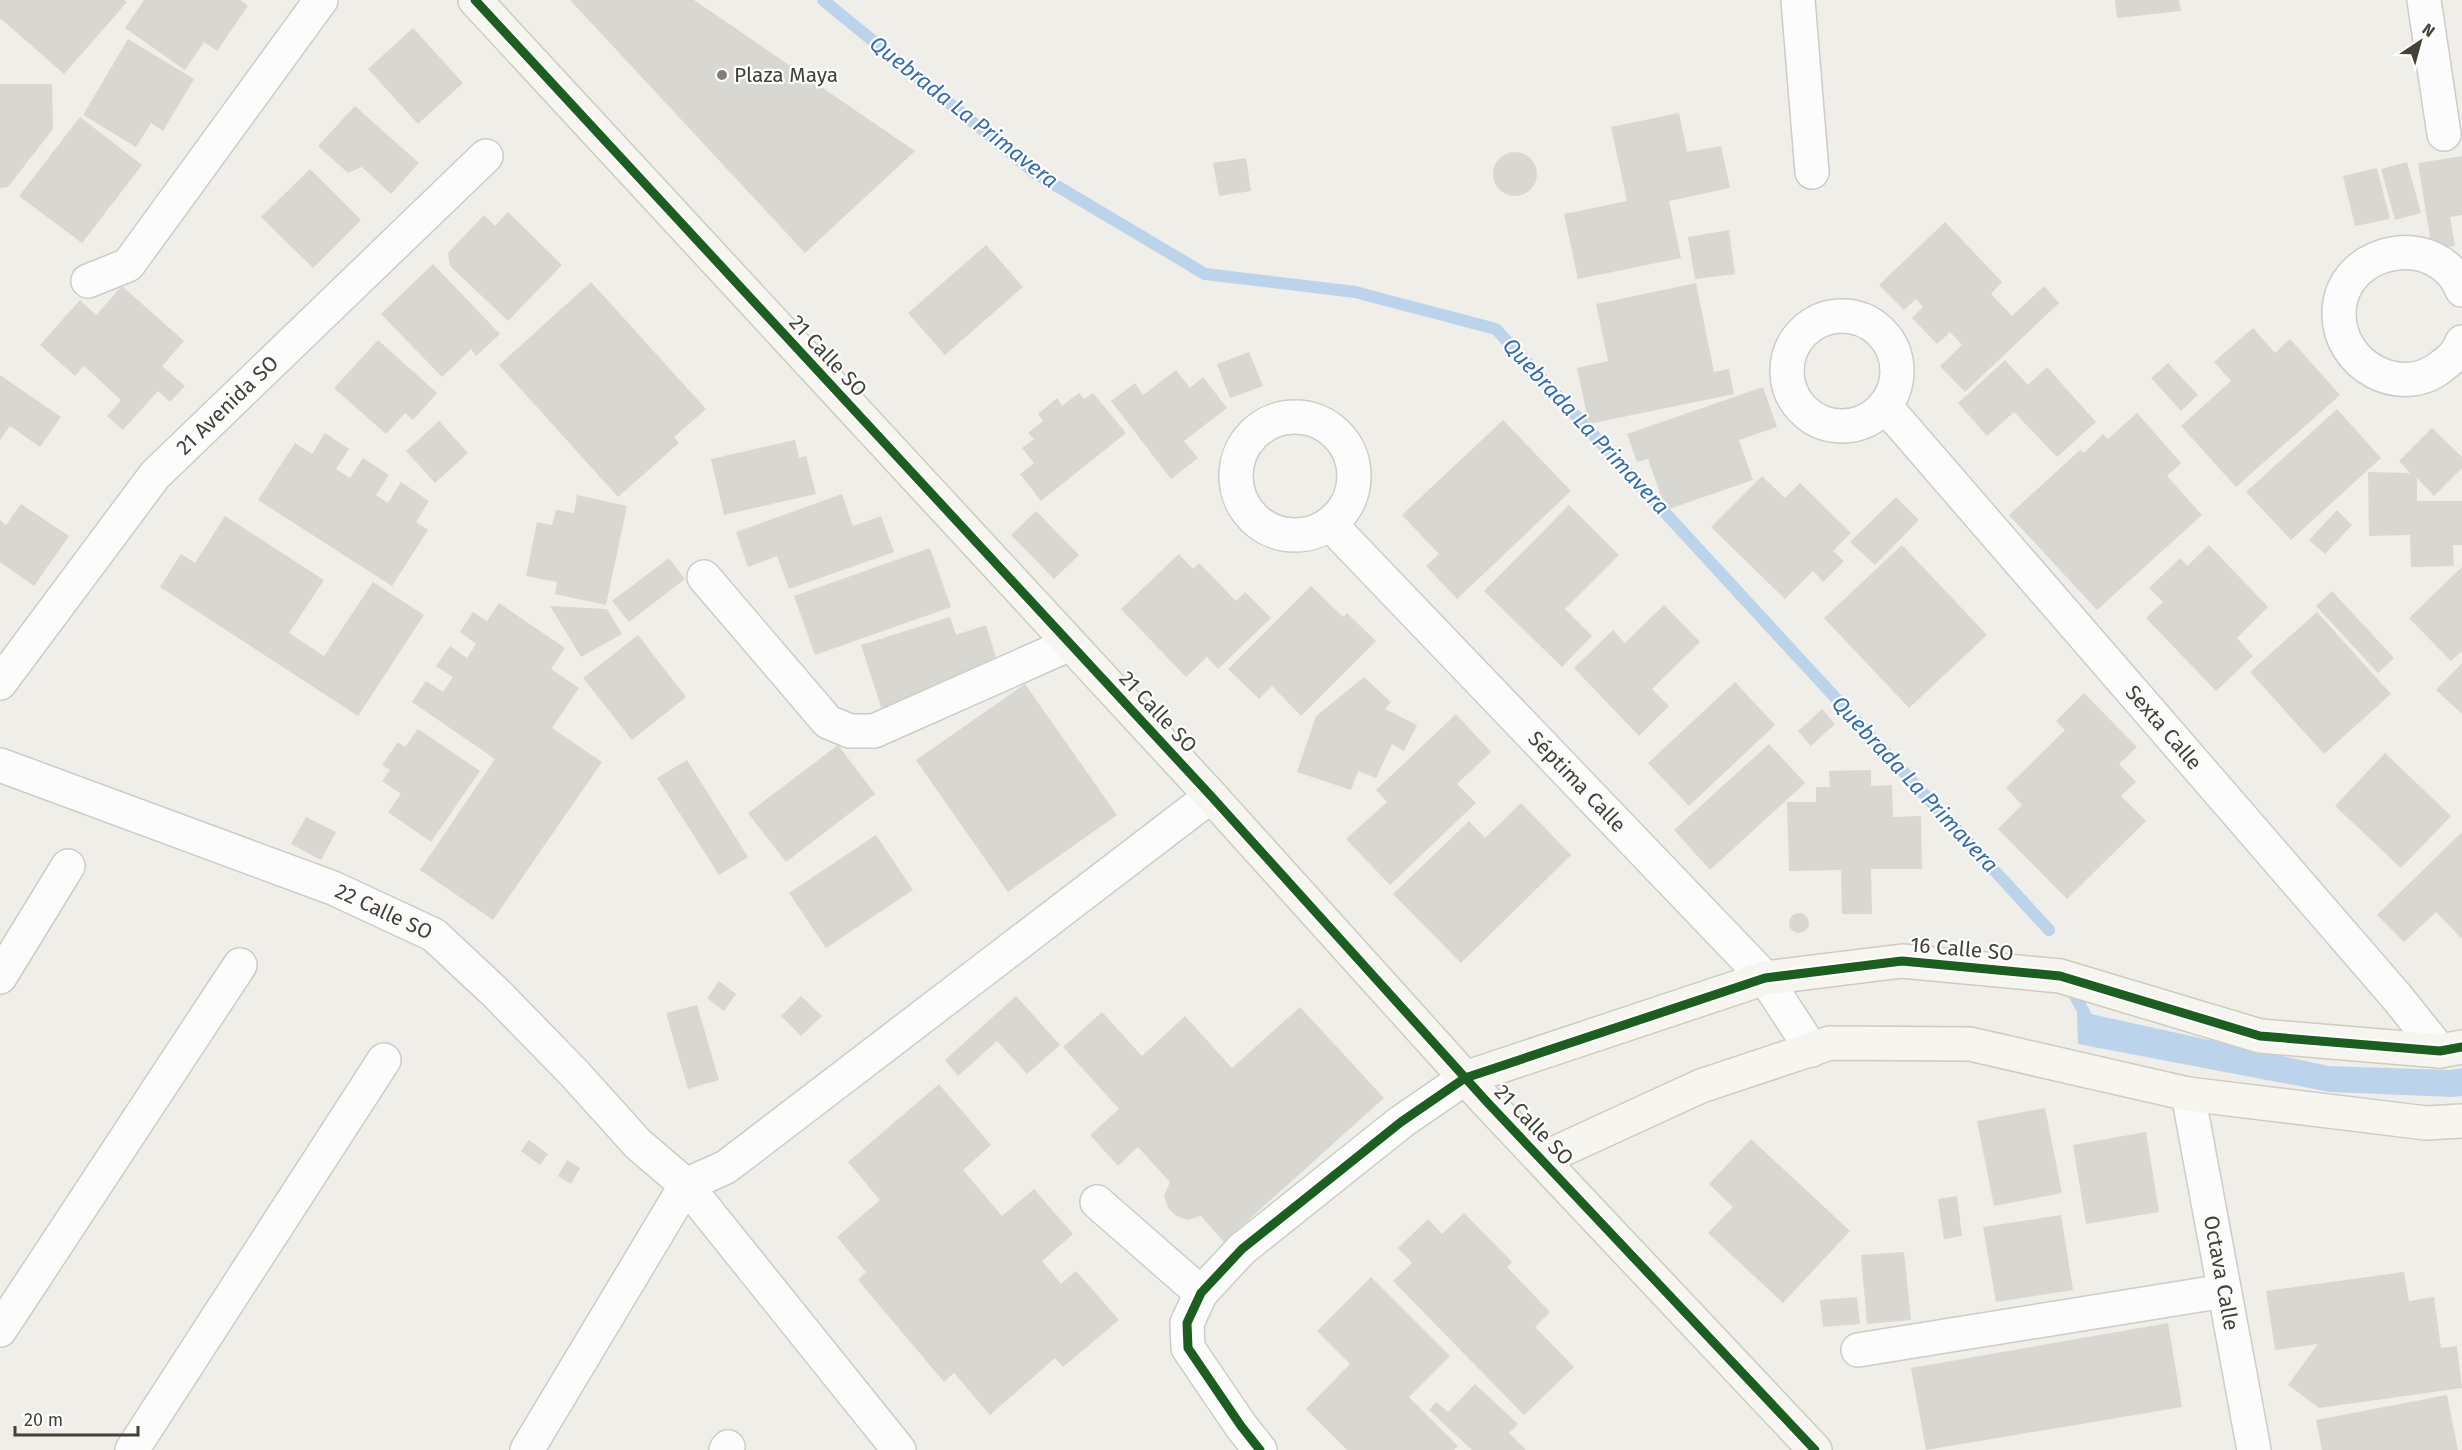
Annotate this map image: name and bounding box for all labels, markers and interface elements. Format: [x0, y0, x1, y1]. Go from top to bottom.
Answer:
north arrow [2390, 12, 2450, 72]
text: N [2419, 19, 2438, 41]
water label: Quebrada La Primavera [864, 30, 1064, 194]
place label: Plaza Maya [734, 62, 838, 88]
marker: Plaza Maya [715, 68, 729, 82]
street label: 21 Calle SO [784, 310, 872, 402]
water label: Quebrada La Primavera [1497, 332, 1675, 520]
street label: 21 Avenida SO [171, 350, 284, 460]
street label: 21 Calle SO [1114, 666, 1202, 758]
street label: Sexta Calle [2120, 680, 2207, 775]
water label: Quebrada La Primavera [1826, 690, 2004, 878]
street label: Séptima Calle [1522, 726, 1631, 838]
street label: 22 Calle SO [331, 878, 437, 945]
street label: 16 Calle SO [1909, 932, 2015, 966]
street label: 21 Calle SO [1489, 1079, 1579, 1171]
street label: Octava Calle [2198, 1213, 2245, 1333]
scale bar [15, 1399, 138, 1437]
text: 20 m [24, 1409, 63, 1431]

